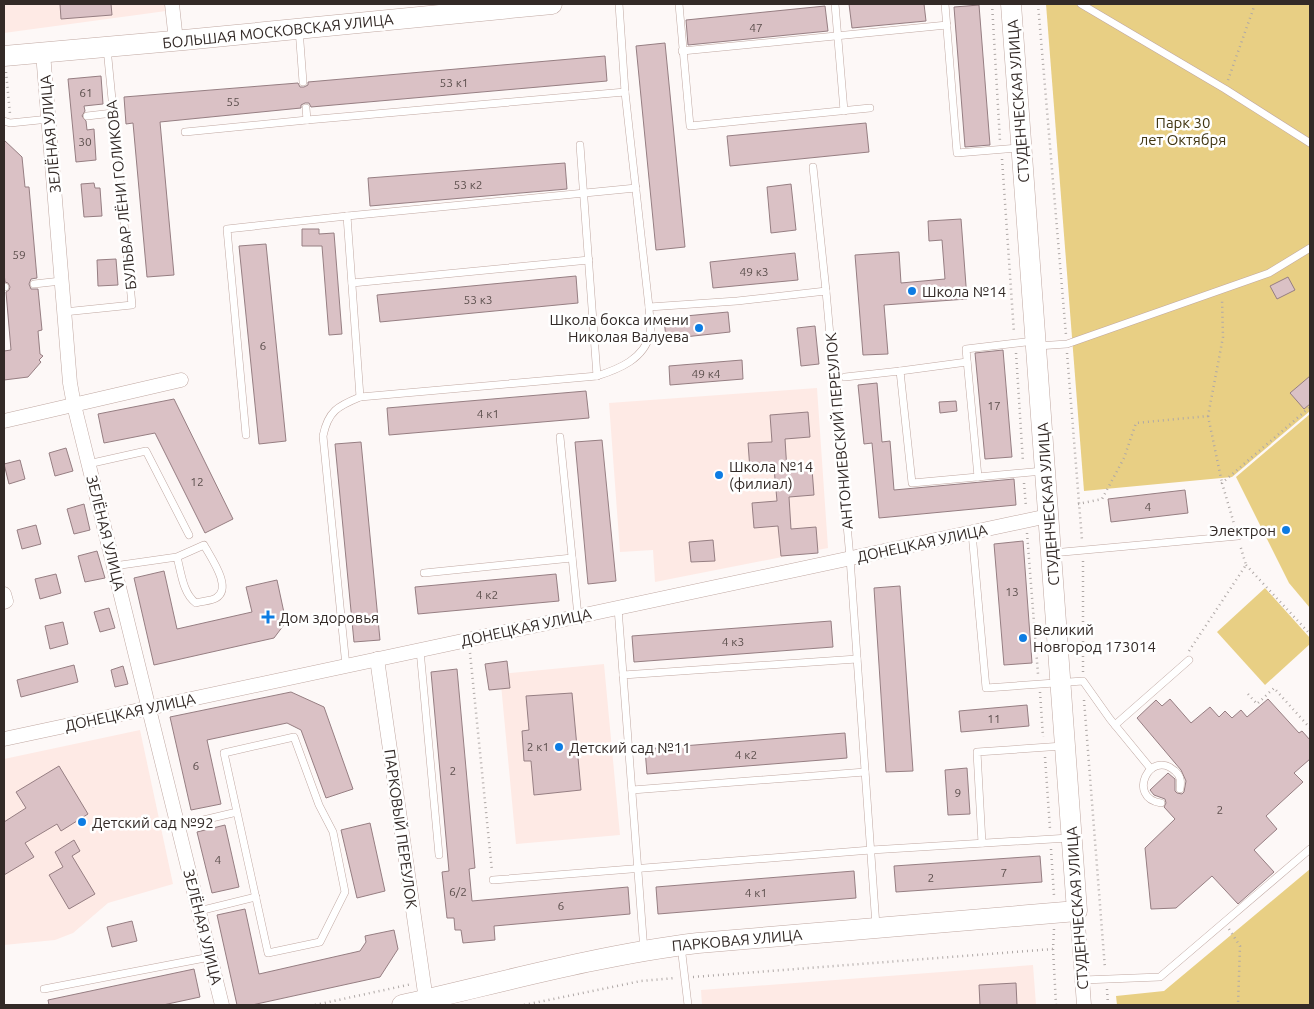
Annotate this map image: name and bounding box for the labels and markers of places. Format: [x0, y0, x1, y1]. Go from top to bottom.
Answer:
place label: Школа №14 [922, 283, 1006, 300]
marker: Школа №14 [906, 285, 918, 297]
place label: Школа бокса имени Николая Валуева [549, 311, 689, 345]
marker: Школа бокса имени Николая Валуева [693, 322, 705, 334]
place label: Школа №14 (филиал) [729, 458, 813, 492]
marker: Школа №14 (филиал) [713, 469, 725, 481]
place label: Электрон [1209, 522, 1276, 539]
marker: Электрон [1280, 524, 1292, 536]
place label: Дом здоровья [279, 609, 379, 626]
marker: Дом здоровья [261, 610, 275, 624]
place label: Великий Новгород 173014 [1033, 621, 1156, 655]
marker: Великий Новгород 173014 [1017, 632, 1029, 644]
place label: Детский сад №11 [569, 739, 691, 756]
marker: Детский сад №11 [553, 741, 565, 753]
place label: Детский сад №92 [92, 814, 214, 831]
marker: Детский сад №92 [76, 816, 88, 828]

